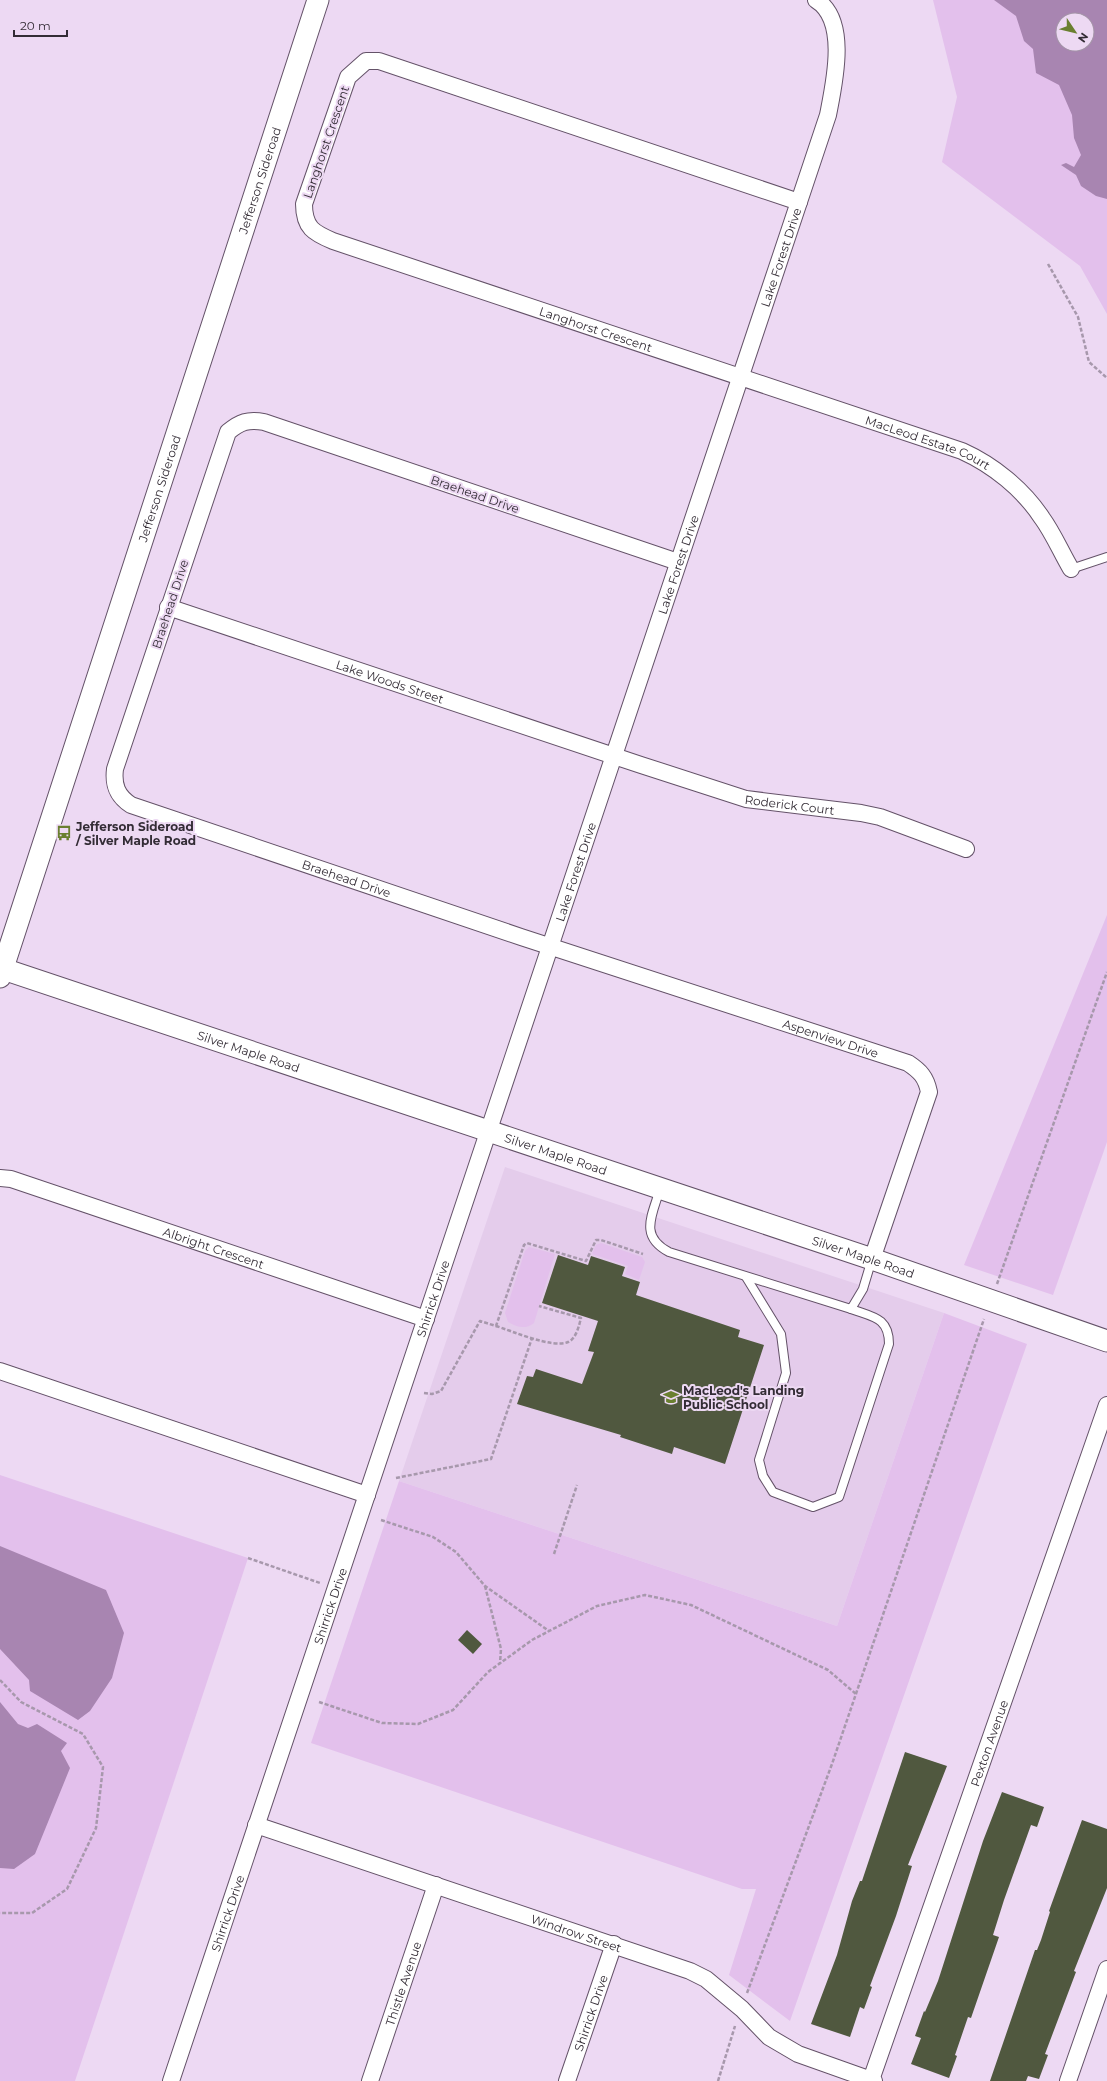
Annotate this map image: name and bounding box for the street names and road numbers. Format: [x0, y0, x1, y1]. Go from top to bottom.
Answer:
street label: Langhorst Crescent [300, 84, 352, 200]
street label: Jefferson Sideroad [235, 125, 284, 236]
street label: Lake Forest Drive [757, 206, 804, 309]
street label: Langhorst Crescent [537, 303, 654, 355]
street label: MacLeod Estate Court [863, 412, 994, 473]
street label: Jefferson Sideroad [134, 433, 183, 545]
street label: Braehead Drive [429, 472, 521, 516]
street label: Lake Forest Drive [654, 513, 701, 616]
street label: Braehead Drive [149, 558, 191, 650]
street label: Lake Woods Street [334, 656, 446, 706]
street label: Roderick Court [744, 791, 835, 817]
street label: Lake Forest Drive [552, 820, 599, 923]
street label: Braehead Drive [300, 856, 393, 900]
street label: Aspenview Drive [781, 1015, 881, 1060]
street label: Silver Maple Road [195, 1027, 302, 1075]
street label: Silver Maple Road [503, 1129, 609, 1178]
street label: Albright Crescent [161, 1223, 266, 1271]
street label: Silver Maple Road [810, 1232, 916, 1281]
street label: Shirrick Drive [413, 1258, 452, 1339]
street label: Shirrick Drive [310, 1566, 350, 1646]
street label: Pexton Avenue [967, 1698, 1011, 1788]
street label: Shirrick Drive [207, 1873, 247, 1953]
street label: Windrow Street [529, 1911, 624, 1955]
street label: Thistle Avenue [382, 1939, 424, 2027]
street label: Shirrick Drive [570, 1973, 610, 2053]

